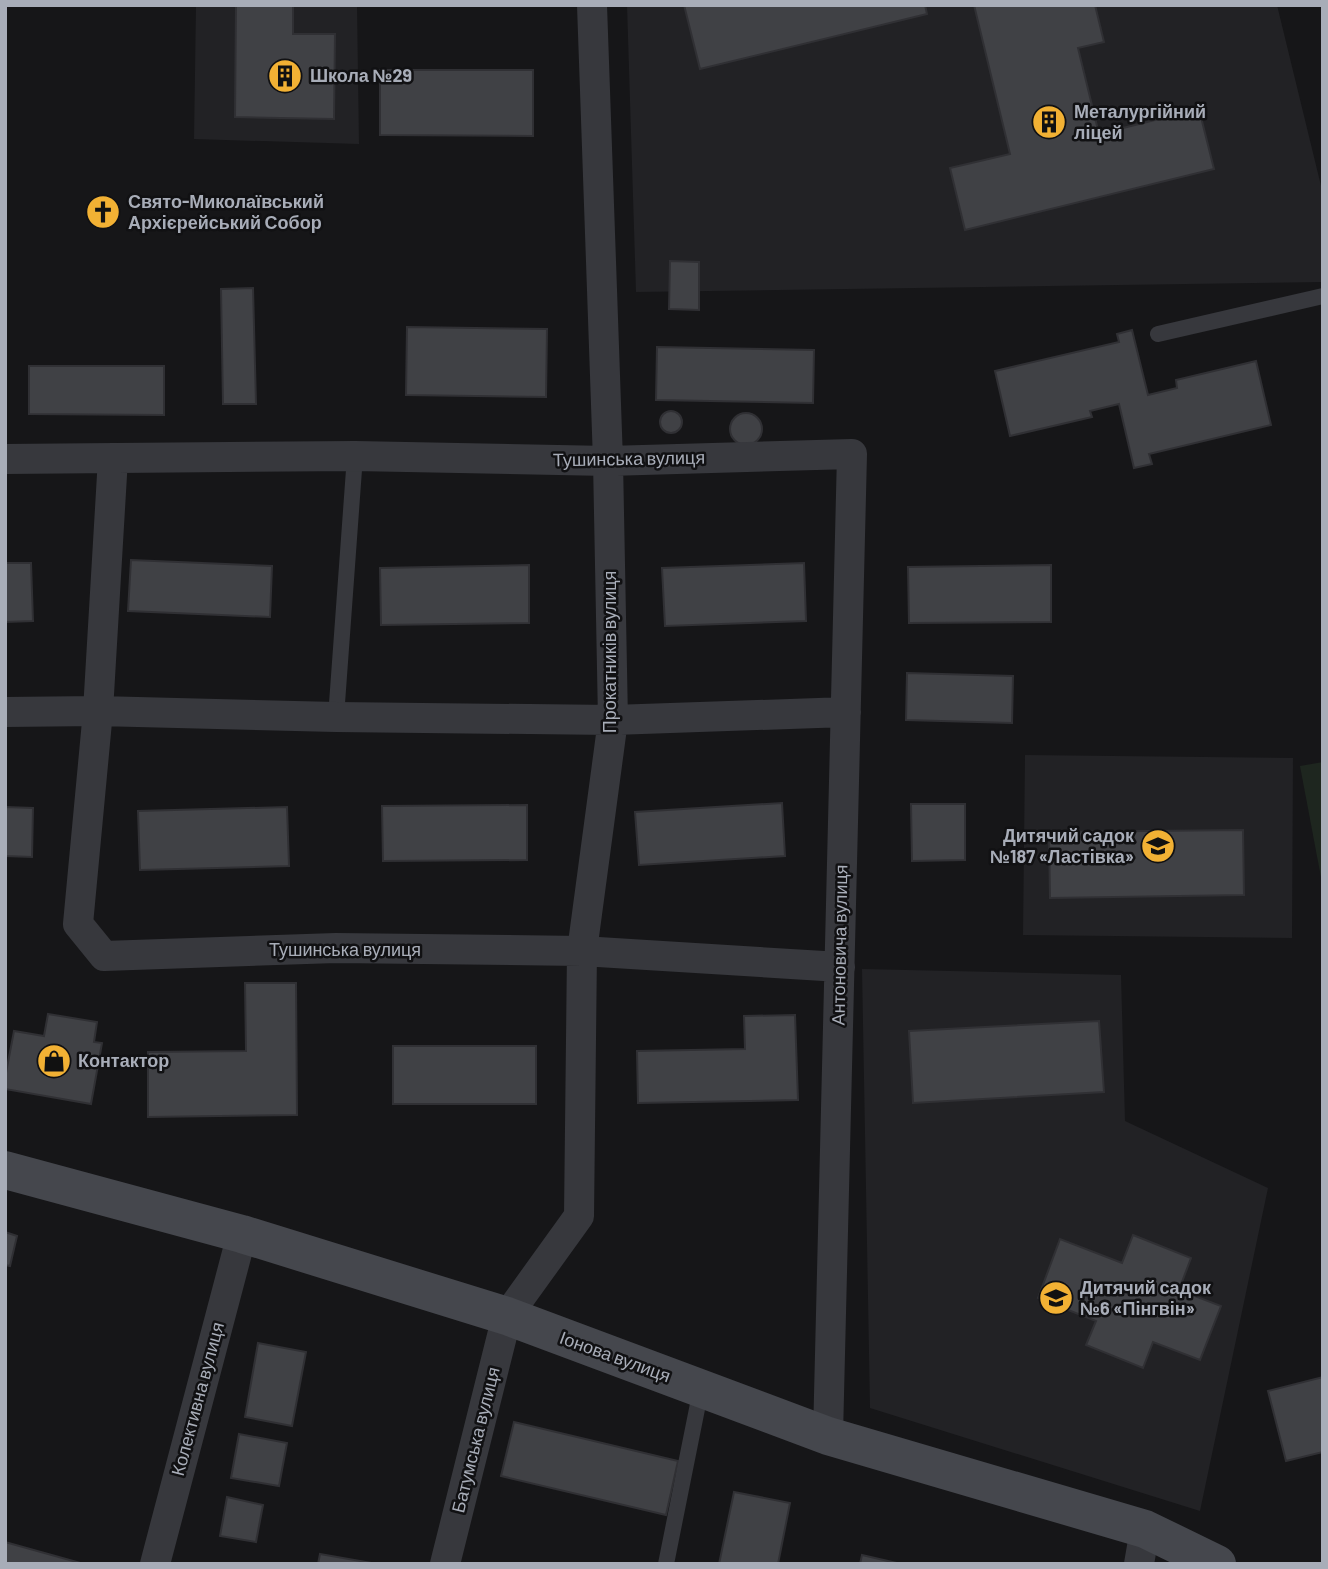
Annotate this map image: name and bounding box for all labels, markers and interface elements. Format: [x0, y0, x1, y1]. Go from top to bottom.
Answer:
building icon: Школа №29 [266, 57, 304, 95]
place label: Школа №29 [310, 64, 412, 86]
place label: Металургійний ліцей [1074, 100, 1206, 143]
building icon: Металургійний ліцей [1030, 103, 1068, 141]
place label: Свято-Миколаївський Архієрейський Собор [128, 190, 324, 233]
church icon: Свято-Миколаївський Архієрейський Собор [84, 193, 122, 231]
street label: Тушинська вулиця [553, 446, 705, 470]
street label: Прокатників вулиця [598, 571, 620, 733]
place label: Дитячий садок №187 «Ластівка» [990, 824, 1135, 867]
school or university icon: Дитячий садок №187 «Ластівка» [1139, 827, 1177, 865]
street label: Антоновича вулиця [827, 864, 851, 1026]
street label: Тушинська вулиця [269, 938, 421, 960]
shop icon: Контактор [35, 1042, 73, 1080]
place label: Контактор [78, 1049, 169, 1071]
place label: Дитячий садок №6 «Пінгвін» [1080, 1276, 1212, 1319]
school or university icon: Дитячий садок №6 «Пінгвін» [1037, 1279, 1075, 1317]
street label: Колективна вулиця [166, 1319, 228, 1478]
street label: Іонова вулиця [557, 1326, 674, 1386]
street label: Батумська вулиця [446, 1364, 504, 1515]

